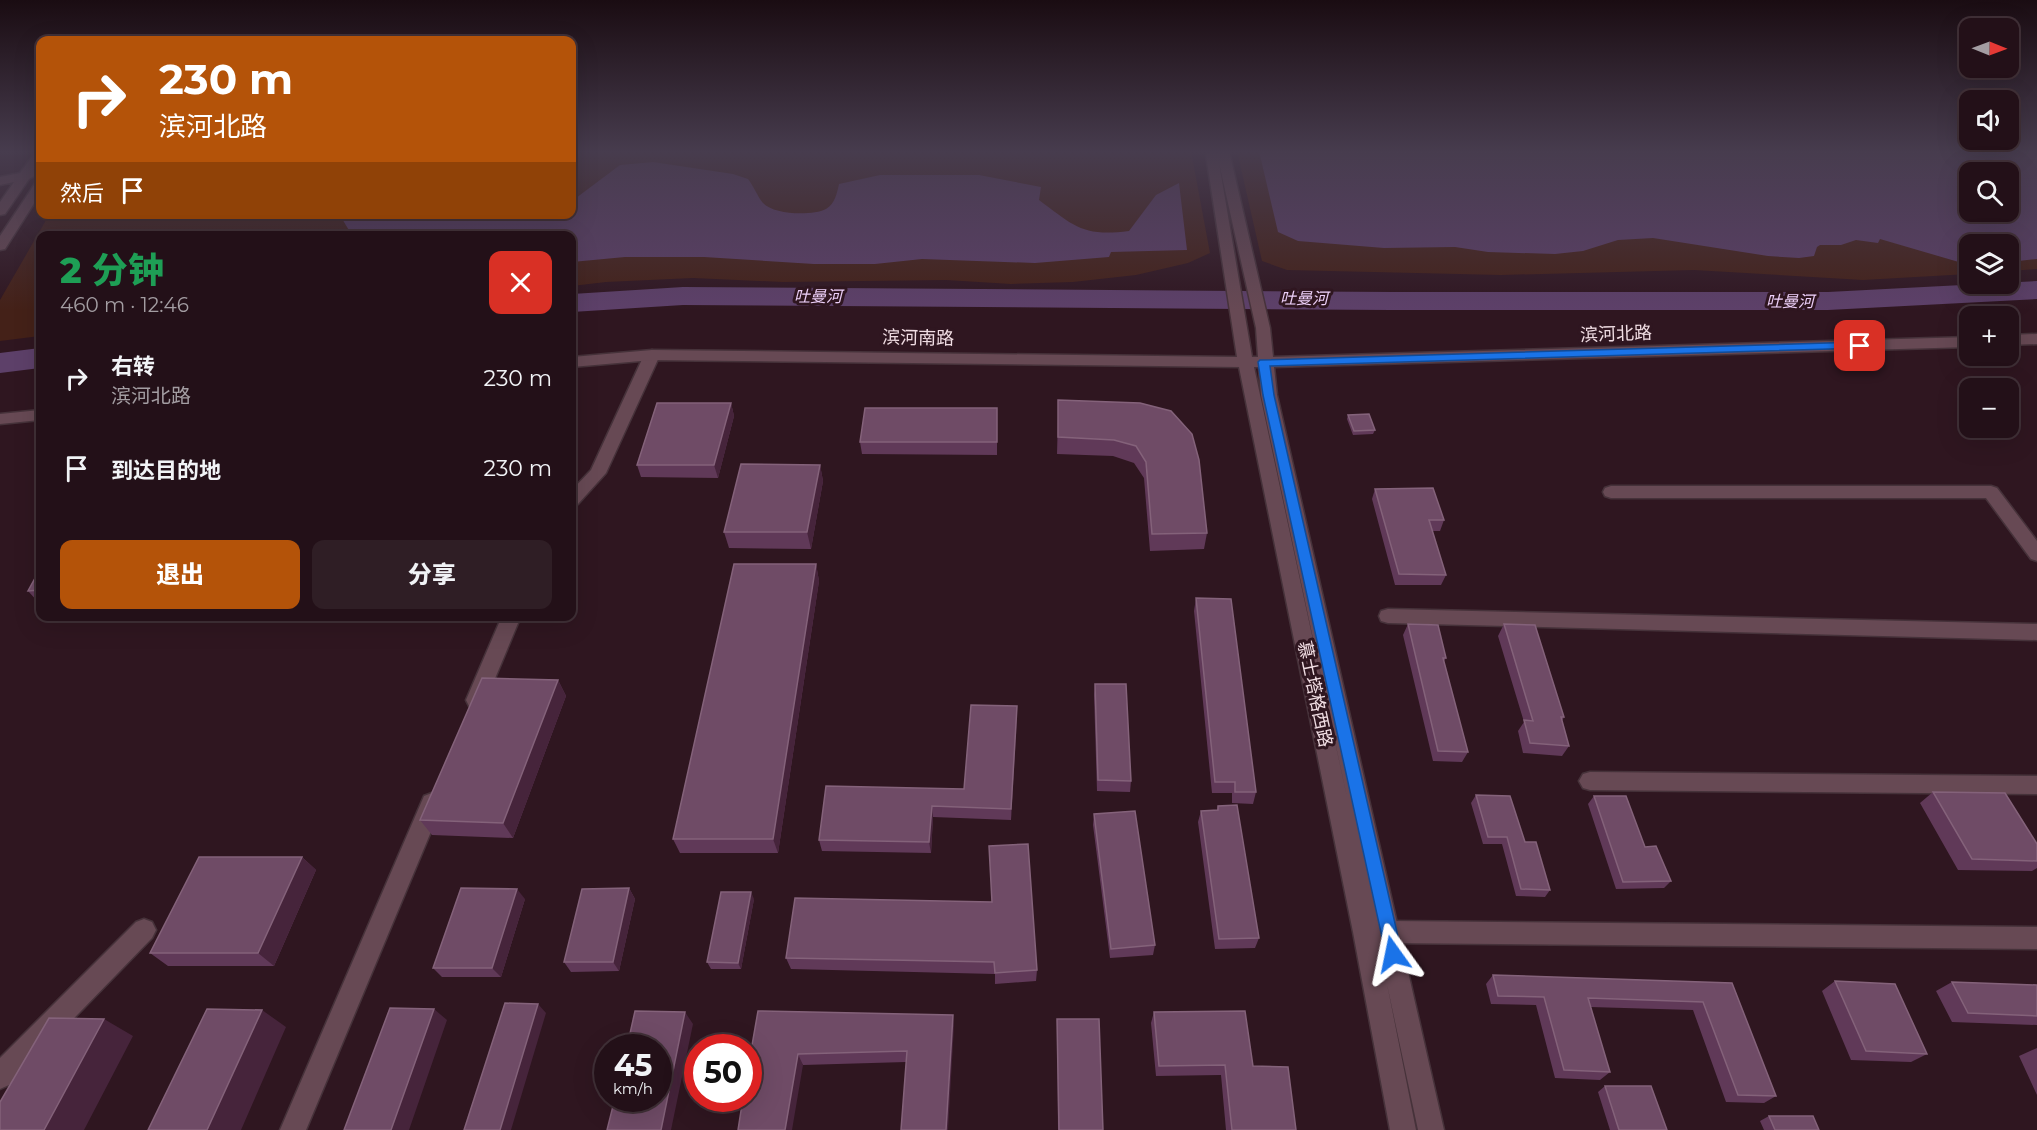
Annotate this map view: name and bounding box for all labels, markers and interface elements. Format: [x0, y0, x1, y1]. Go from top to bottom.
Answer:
north arrow [1959, 18, 2019, 78]
map controls [1959, 18, 2019, 438]
text: 230 m [159, 53, 293, 105]
icon: right [60, 60, 138, 138]
button: sound [1959, 90, 2019, 150]
text: 滨河北路 [159, 110, 267, 143]
button: search [1959, 162, 2019, 222]
icon: arrive [116, 174, 149, 207]
text: 然后 [60, 180, 104, 207]
button: layers [1959, 234, 2019, 294]
text: 2 分钟 [60, 248, 164, 292]
button: close [489, 251, 552, 314]
water label: 吐曼河 [794, 287, 845, 306]
water label: 吐曼河 [1280, 289, 1331, 308]
water label: 吐曼河 [1766, 292, 1817, 311]
text: 460 m · 12:46 [60, 293, 189, 317]
button: + [1959, 306, 2019, 366]
pin [1834, 320, 1885, 371]
street label: 滨河北路 [1580, 322, 1652, 346]
street label: 滨河南路 [882, 326, 954, 350]
icon: arrive [1843, 329, 1876, 362]
text: 右转 [111, 353, 155, 380]
icon: right [60, 362, 93, 395]
text: 230 m [483, 365, 552, 392]
button: − [1959, 378, 2019, 438]
text: 滨河北路 [111, 384, 191, 408]
icon: arrive [60, 452, 93, 485]
text: 230 m [483, 455, 552, 482]
text: 到达目的地 [111, 457, 221, 484]
button: 退出 [60, 540, 300, 609]
button: 分享 [312, 540, 552, 609]
street label: 慕士塔格西路 [1293, 639, 1337, 749]
position arrow [1361, 922, 1425, 986]
speed limit sign: 50 [684, 1034, 762, 1112]
text: 45 [614, 1047, 652, 1084]
text: km/h [613, 1079, 653, 1098]

